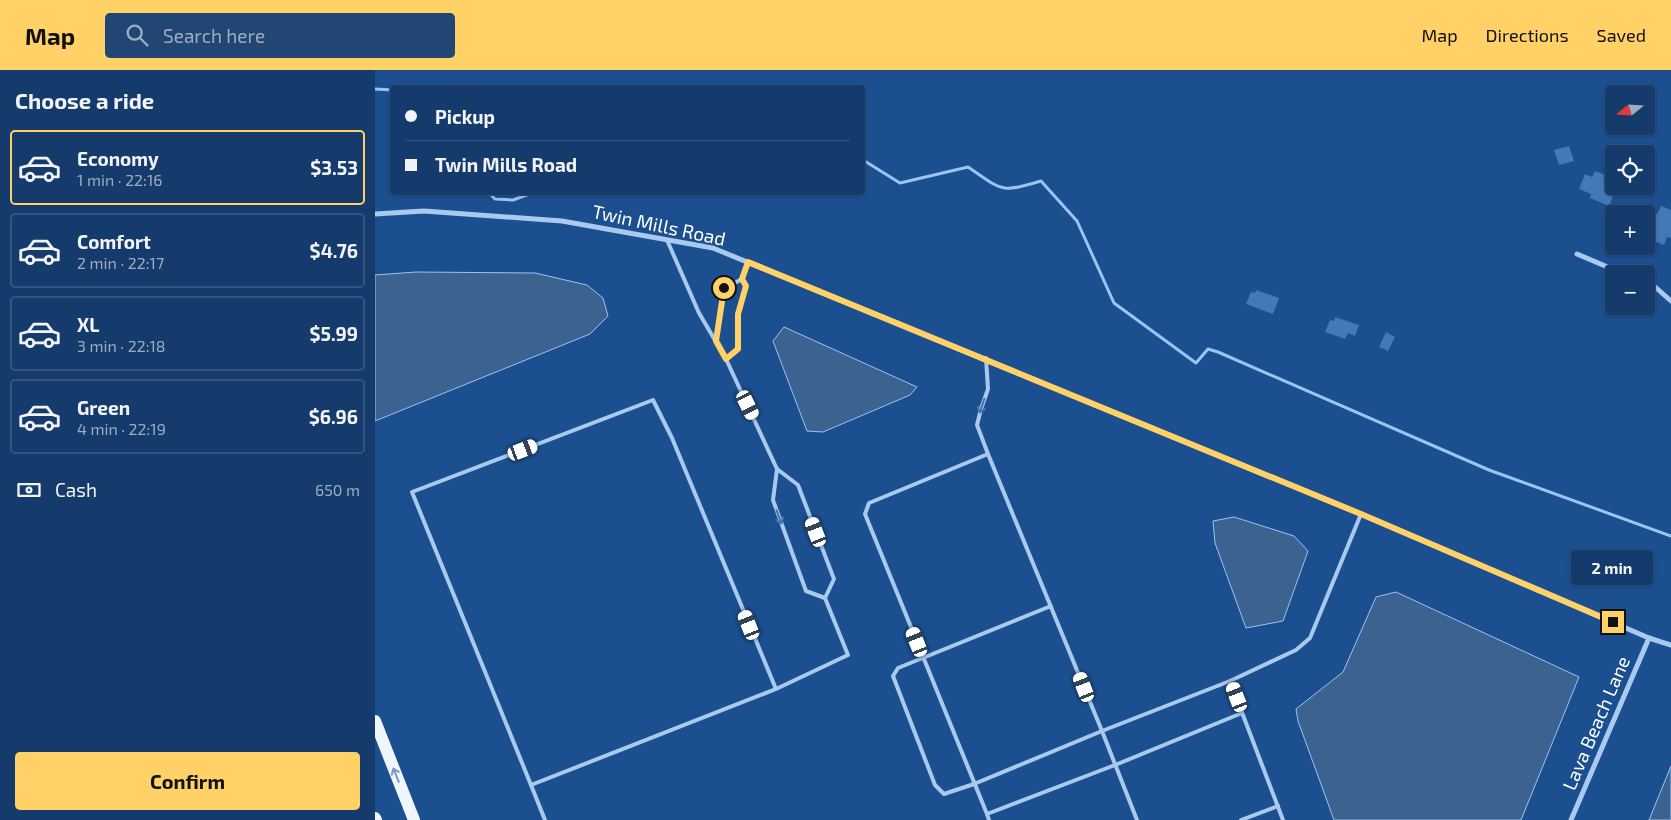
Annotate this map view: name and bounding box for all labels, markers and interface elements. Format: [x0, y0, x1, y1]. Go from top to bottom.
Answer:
search box [105, 13, 455, 58]
text: Map [25, 21, 75, 50]
icon: search [123, 21, 151, 49]
text: Search here [163, 24, 265, 47]
text: Map [1421, 24, 1458, 46]
text: Directions [1486, 24, 1569, 46]
text: Saved [1597, 24, 1646, 46]
north arrow [1605, 85, 1655, 135]
map controls [1605, 85, 1655, 315]
text: Choose a ride [15, 87, 154, 113]
text: Pickup [435, 105, 495, 128]
icon: car [17, 145, 62, 190]
button: locate [1605, 145, 1655, 195]
text: Economy [77, 147, 159, 170]
text: Twin Mills Road [435, 153, 577, 176]
text: $3.53 [310, 156, 358, 179]
text: 1 min · 22:16 [77, 170, 162, 189]
street label: Twin Mills Road [590, 199, 728, 250]
button: + [1605, 205, 1655, 255]
icon: car [17, 228, 62, 273]
text: Comfort [77, 230, 151, 253]
text: $4.76 [310, 239, 358, 262]
text: 2 min · 22:17 [77, 253, 164, 272]
button: − [1605, 265, 1655, 315]
route start [713, 277, 735, 299]
icon: car [17, 311, 62, 356]
text: XL [77, 313, 99, 336]
text: $5.99 [309, 322, 358, 345]
text: 3 min · 22:18 [77, 336, 166, 355]
car [734, 388, 761, 422]
icon: car [17, 394, 62, 439]
text: Green [77, 396, 130, 419]
one-way arrow [977, 398, 987, 414]
text: $6.96 [309, 405, 358, 428]
text: 4 min · 22:19 [77, 419, 166, 438]
car [506, 438, 539, 462]
icon: cash [15, 476, 43, 504]
text: Cash [55, 478, 97, 501]
text: 650 m [315, 480, 360, 499]
one-way arrow [775, 508, 784, 524]
car [803, 515, 828, 549]
callout: 2 min [1572, 550, 1654, 584]
text: 2 min [1592, 558, 1632, 577]
car [736, 608, 761, 642]
route end [1602, 611, 1624, 633]
car [904, 625, 929, 659]
street label: Lava Beach Lane [1557, 652, 1634, 793]
car [1071, 670, 1096, 704]
car [1224, 680, 1249, 714]
button: Confirm [15, 752, 360, 810]
one-way arrow [391, 768, 400, 783]

